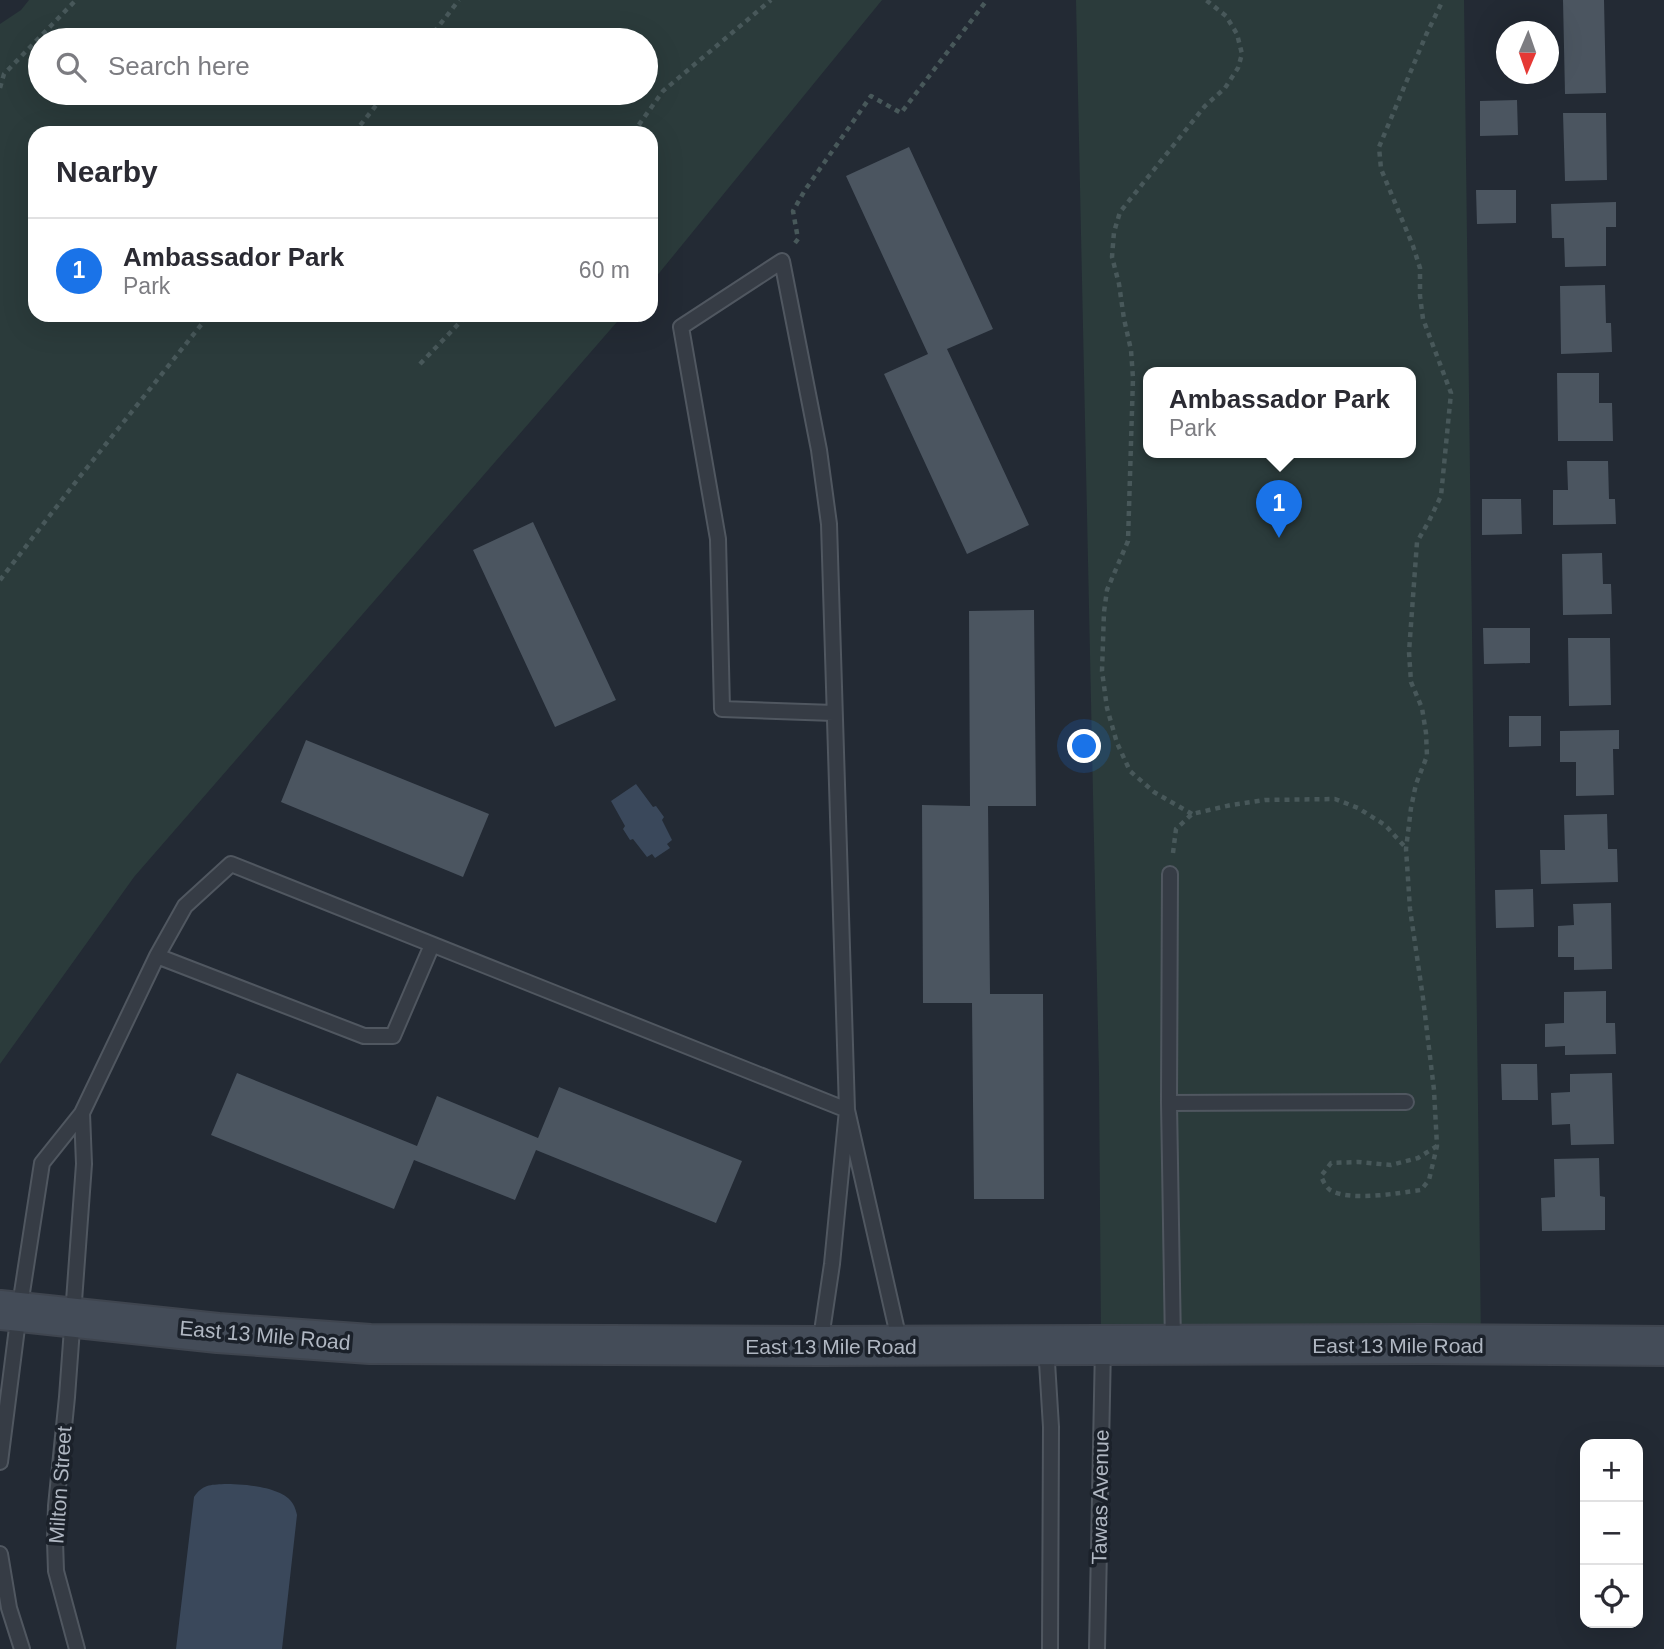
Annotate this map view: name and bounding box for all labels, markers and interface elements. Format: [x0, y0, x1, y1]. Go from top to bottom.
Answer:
north arrow [1496, 21, 1559, 84]
search box [28, 28, 658, 105]
icon: search [52, 48, 90, 86]
text: Search here [108, 51, 250, 81]
text: Nearby [56, 155, 158, 188]
text: Ambassador Park [123, 242, 344, 272]
text: 1 [73, 257, 85, 283]
text: 60 m [579, 257, 630, 283]
text: Park [123, 273, 170, 299]
popup [1143, 367, 1416, 458]
text: Ambassador Park [1169, 384, 1390, 414]
text: Park [1169, 415, 1216, 441]
pin: 1 [1256, 480, 1302, 538]
your location [1067, 729, 1101, 763]
street label: East 13 Mile Road [179, 1316, 351, 1354]
street label: East 13 Mile Road [1312, 1334, 1484, 1357]
street label: East 13 Mile Road [745, 1335, 917, 1358]
street label: Milton Street [44, 1425, 76, 1545]
street label: Tawas Avenue [1087, 1429, 1113, 1565]
map controls [1580, 1439, 1643, 1628]
button: + [1580, 1439, 1643, 1502]
button: − [1580, 1502, 1643, 1565]
button: locate [1580, 1565, 1643, 1628]

